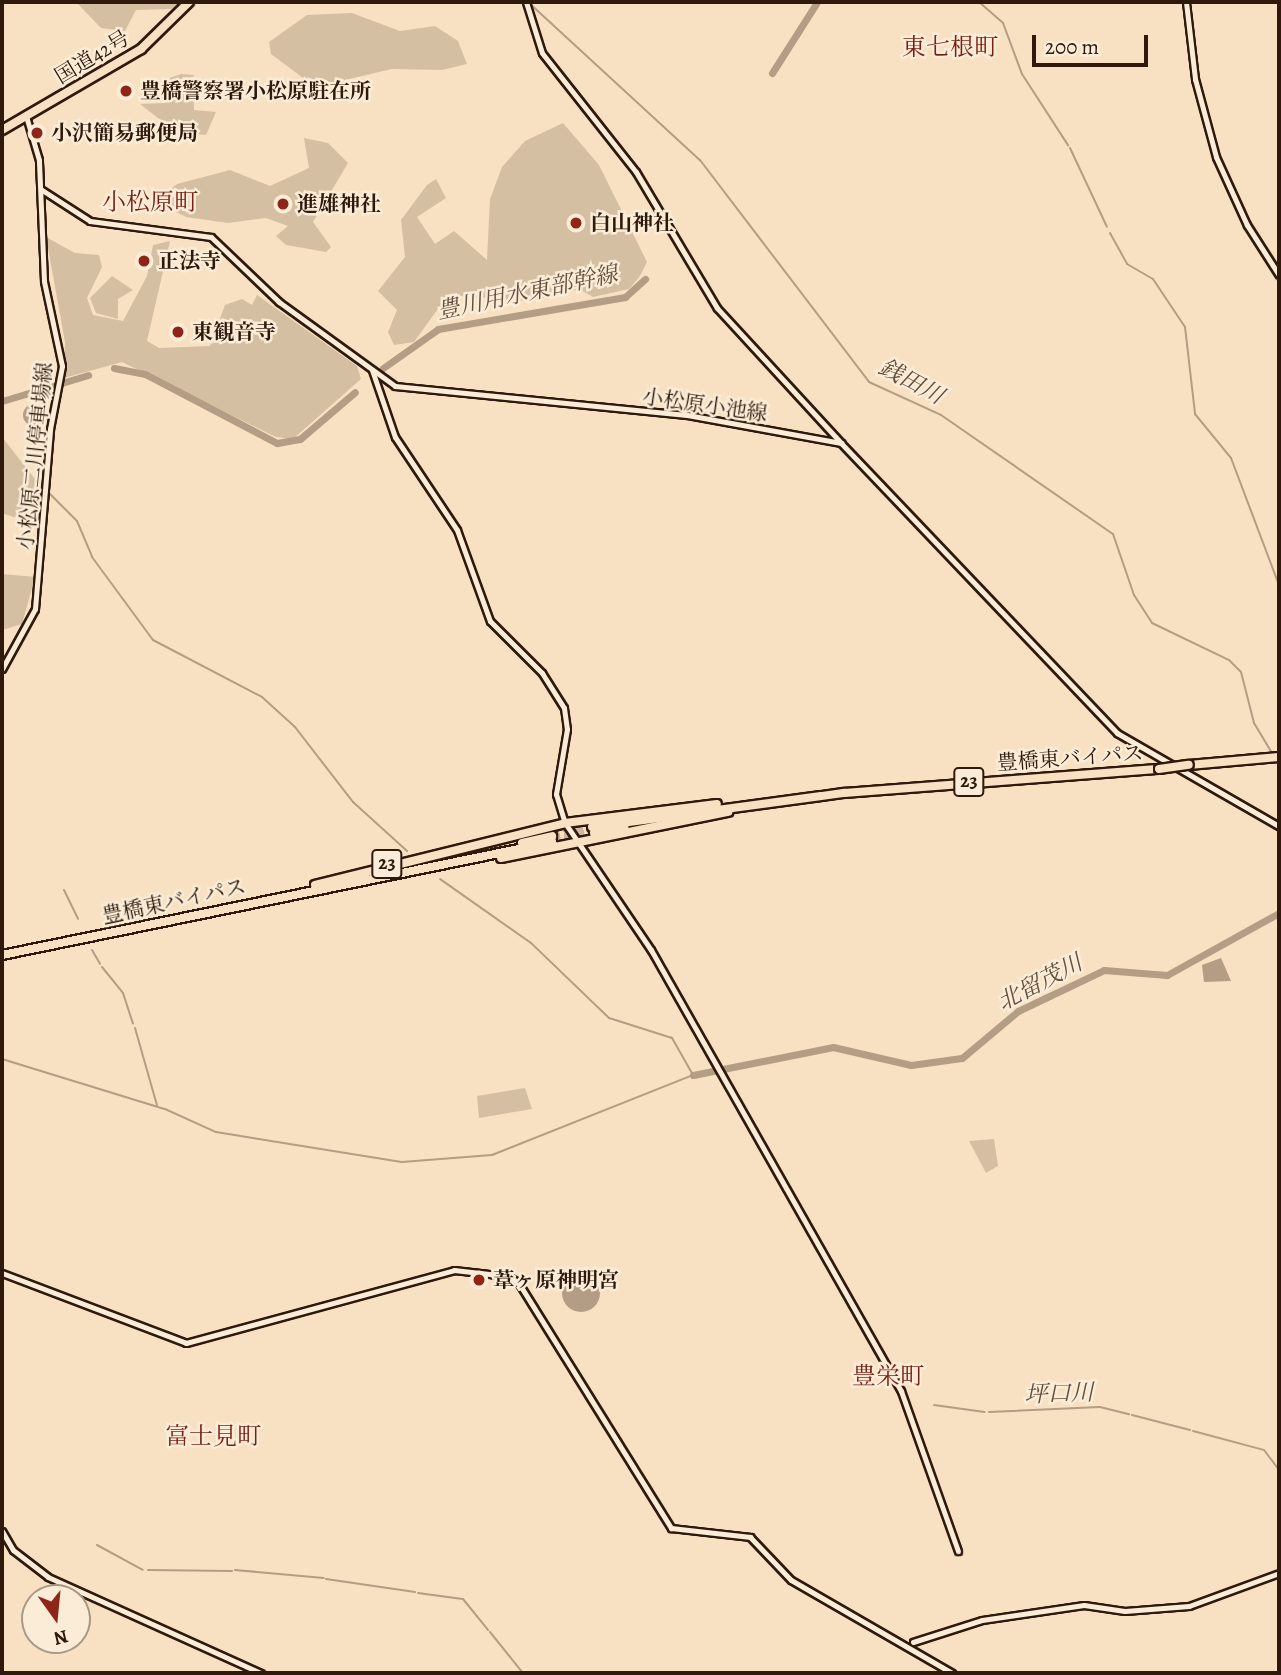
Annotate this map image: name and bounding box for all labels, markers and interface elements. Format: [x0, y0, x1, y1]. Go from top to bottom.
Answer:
scale bar [1036, 21, 1152, 65]
street label: 国道42号 [50, 25, 134, 89]
text: 200 m [1045, 33, 1099, 61]
district label: 東七根町 [902, 34, 998, 62]
place label: 豊橋警察署小松原駐在所 [140, 78, 371, 104]
marker: 豊橋警察署小松原駐在所 [118, 83, 134, 99]
place label: 小沢簡易郵便局 [51, 120, 198, 146]
marker: 小沢簡易郵便局 [29, 125, 45, 141]
district label: 小松原町 [102, 189, 198, 217]
place label: 進雄神社 [297, 191, 381, 217]
marker: 進雄神社 [275, 196, 291, 212]
place label: 白山神社 [590, 210, 674, 236]
marker: 白山神社 [568, 215, 584, 231]
place label: 正法寺 [158, 248, 221, 274]
marker: 正法寺 [136, 253, 152, 269]
water label: 豊川用水東部幹線 [434, 260, 620, 326]
place label: 東観音寺 [192, 319, 276, 345]
marker: 東観音寺 [170, 324, 186, 340]
water label: 銭田川 [874, 354, 948, 410]
street label: 小松原二川停車場線 [13, 361, 57, 551]
street label: 小松原小池線 [641, 384, 769, 426]
street label: 豊橋東バイパス [996, 740, 1144, 776]
road number: 23 [953, 766, 985, 797]
road number: 23 [371, 848, 403, 880]
street label: 豊橋東バイパス [99, 873, 249, 929]
water label: 北留茂川 [993, 949, 1087, 1017]
place label: 葦ヶ原神明宮 [493, 1267, 619, 1293]
marker: 葦ヶ原神明宮 [471, 1272, 487, 1288]
district label: 豊栄町 [852, 1363, 924, 1391]
water label: 坪口川 [1024, 1379, 1094, 1409]
district label: 富士見町 [165, 1423, 261, 1451]
north arrow [21, 1584, 91, 1654]
text: N [51, 1623, 71, 1652]

